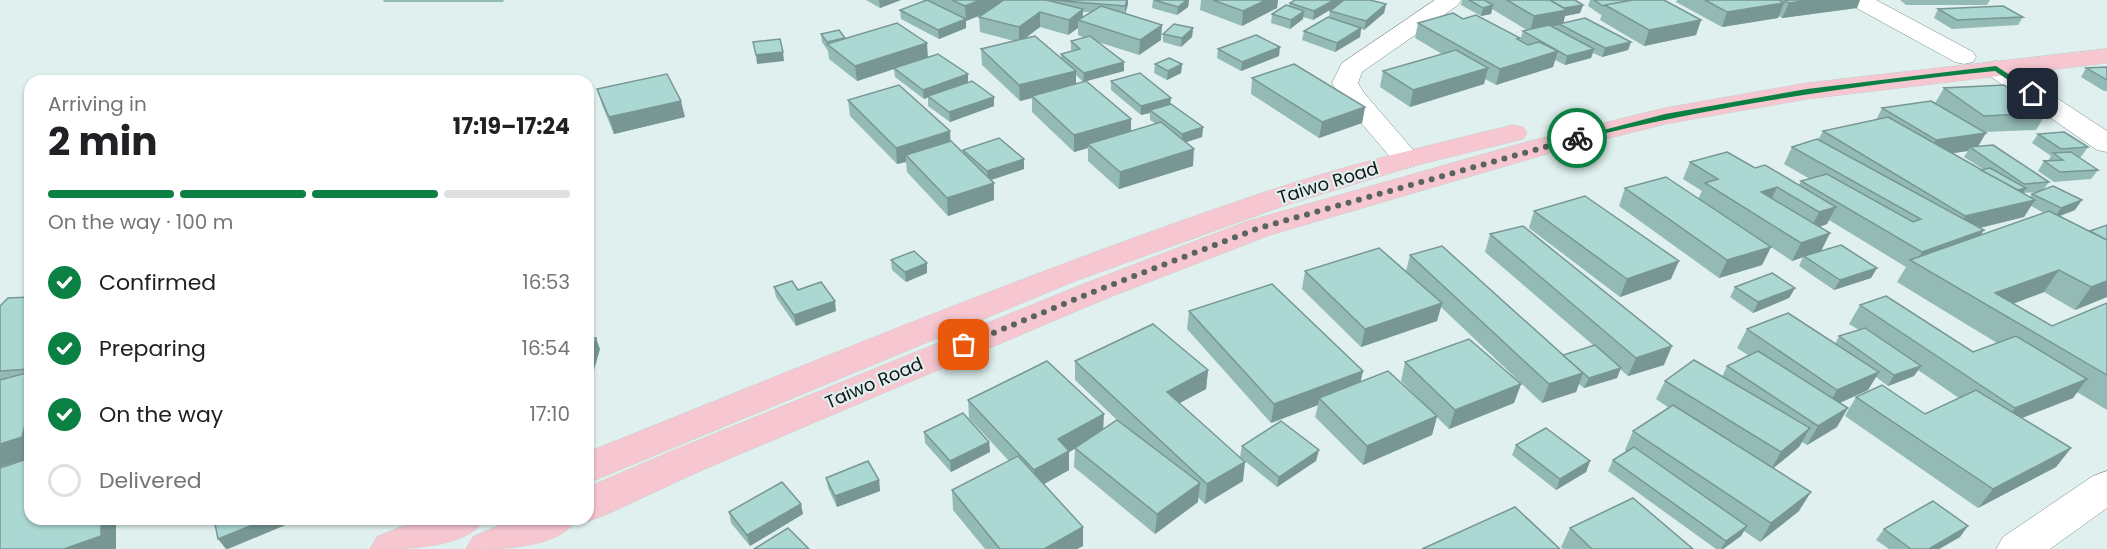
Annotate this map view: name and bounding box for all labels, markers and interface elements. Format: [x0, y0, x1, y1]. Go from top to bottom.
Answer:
pin [2007, 68, 2058, 119]
icon: home [2016, 77, 2049, 110]
text: Arriving in [48, 90, 147, 118]
courier [1547, 108, 1607, 168]
text: 17:19–17:24 [453, 111, 570, 142]
text: 2 min [48, 114, 158, 169]
icon: bike [1561, 122, 1594, 155]
street label: Taiwo Road [1274, 155, 1381, 210]
text: On the way · 100 m [48, 208, 233, 236]
icon: check [48, 266, 81, 299]
text: Confirmed [99, 267, 216, 298]
text: 16:53 [522, 268, 570, 296]
pin [938, 319, 989, 370]
icon: bag [947, 328, 980, 361]
icon: check [48, 332, 81, 365]
text: Preparing [99, 333, 206, 364]
text: 16:54 [522, 334, 570, 362]
street label: Taiwo Road [821, 351, 927, 414]
icon: check [48, 398, 81, 431]
text: On the way [99, 399, 223, 430]
text: 17:10 [529, 400, 570, 428]
text: Delivered [99, 465, 202, 496]

